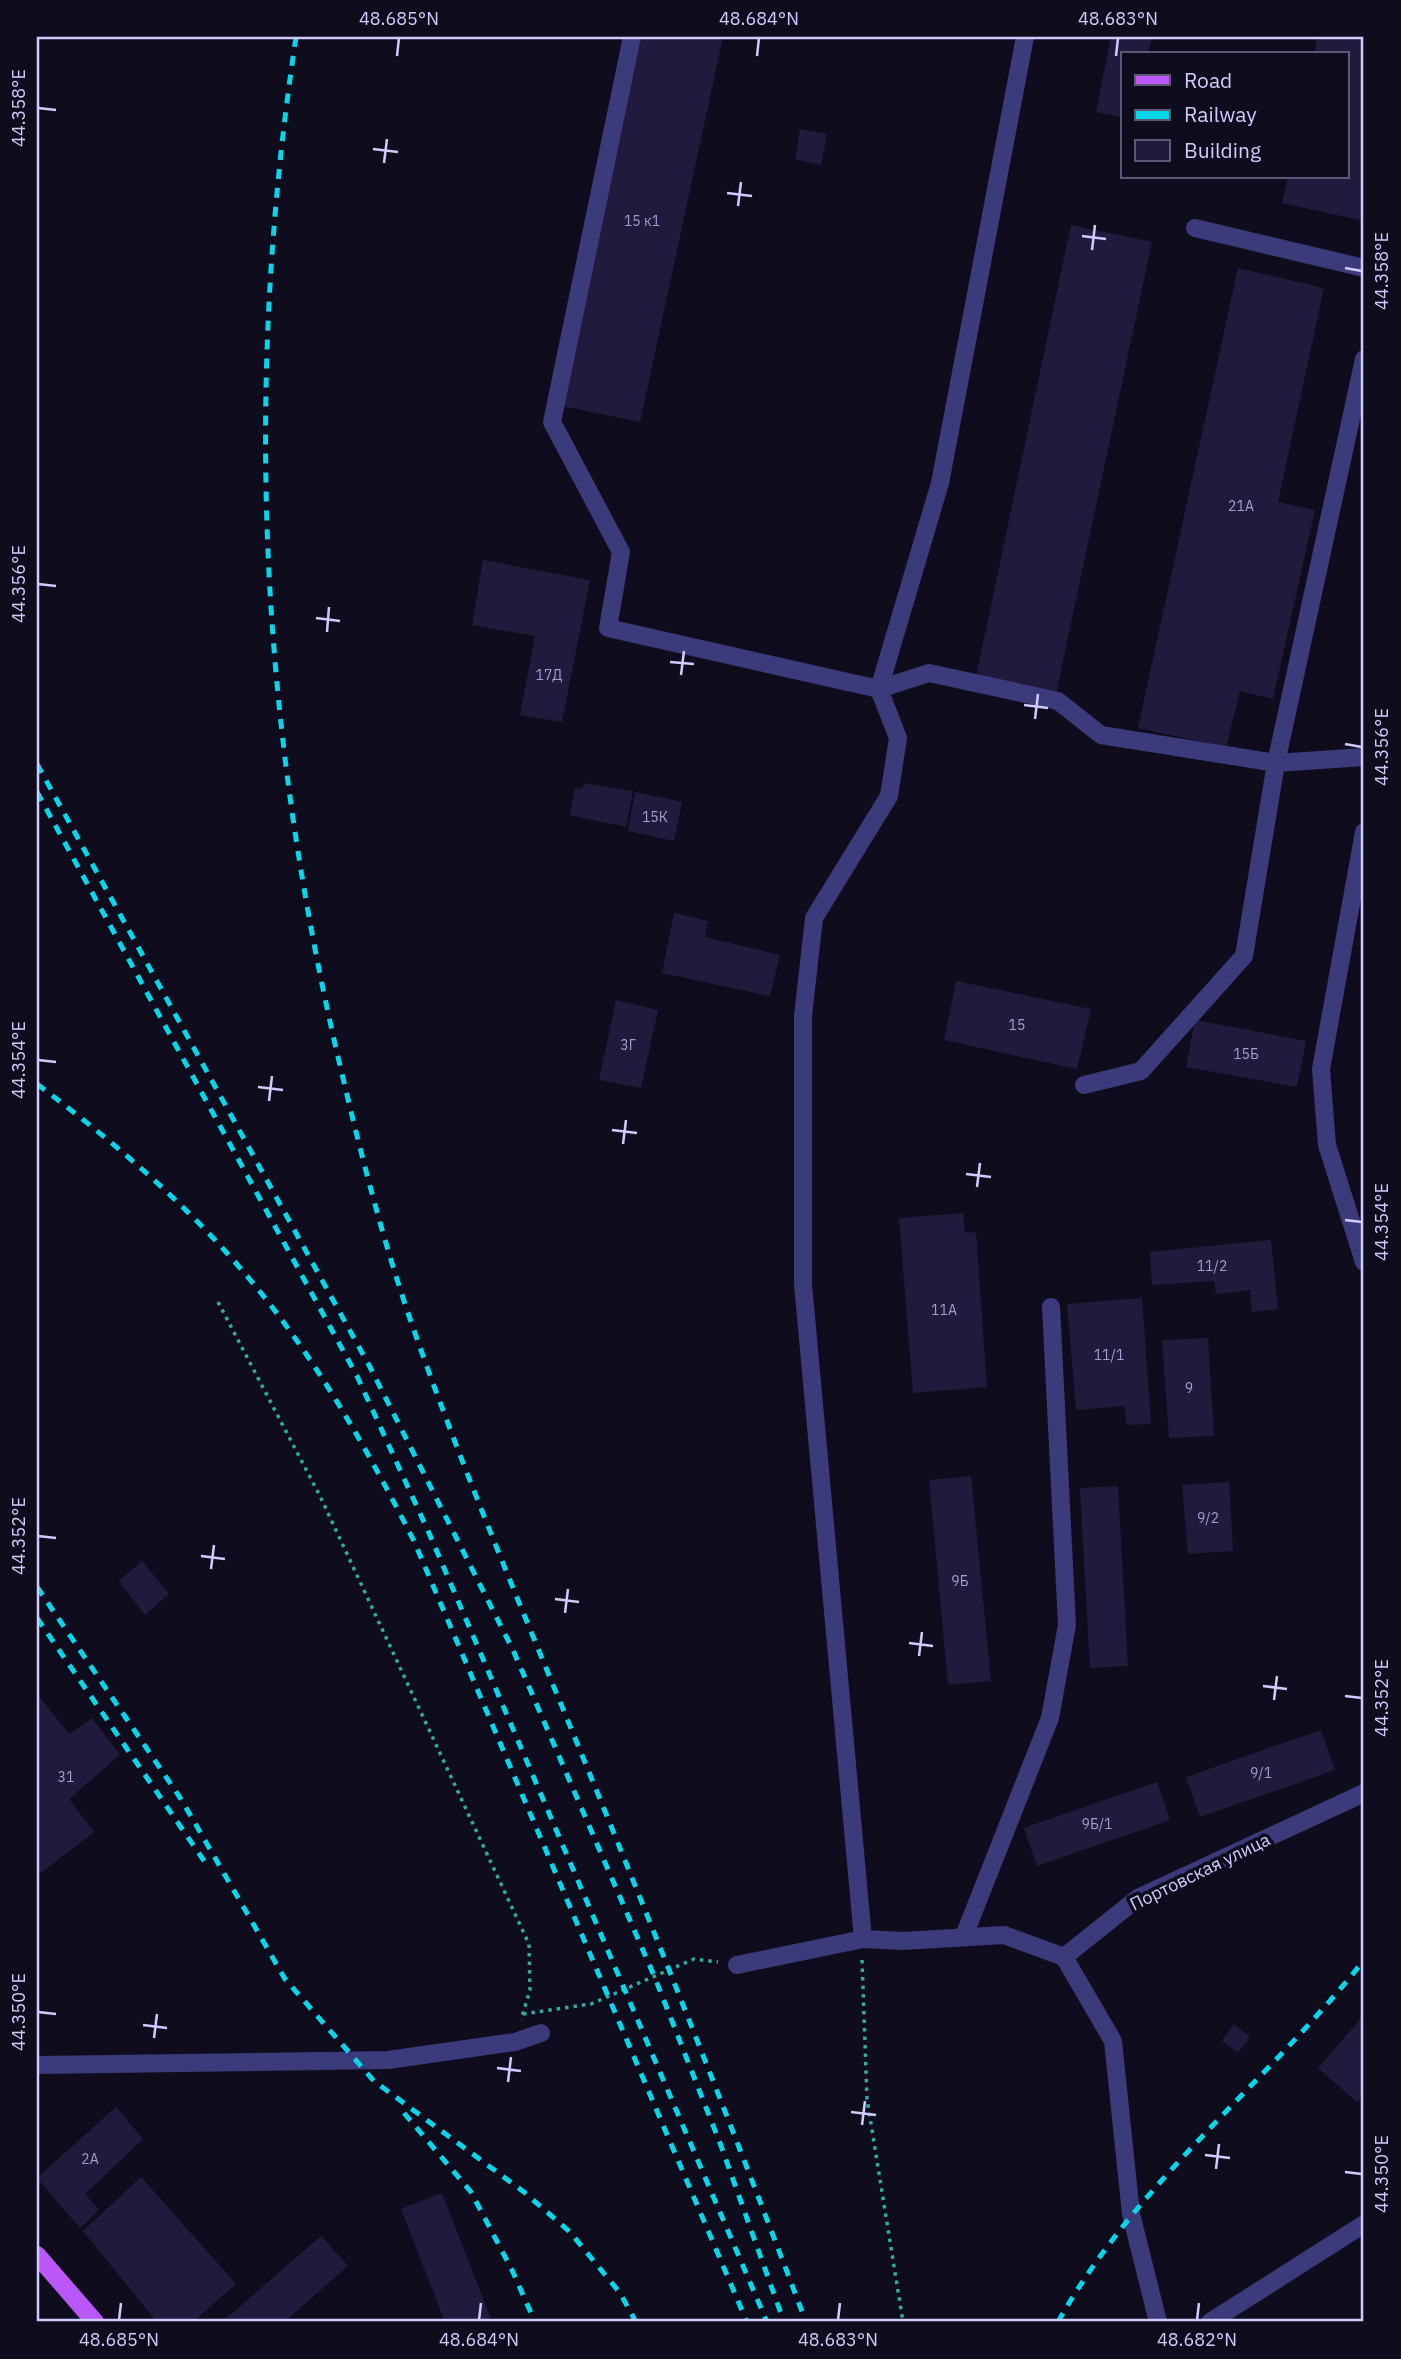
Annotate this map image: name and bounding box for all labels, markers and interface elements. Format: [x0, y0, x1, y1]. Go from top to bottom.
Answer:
text: 48.685°N [359, 7, 439, 30]
text: 48.684°N [719, 7, 799, 30]
text: 48.683°N [1078, 7, 1158, 30]
legend [1121, 52, 1348, 178]
text: Road [1184, 66, 1232, 94]
text: 44.358°E [7, 69, 30, 147]
text: Railway [1184, 100, 1257, 128]
text: Building [1184, 136, 1261, 164]
house number: 15 к1 [624, 212, 660, 230]
text: 44.358°E [1370, 232, 1393, 310]
house number: 21А [1228, 497, 1254, 515]
text: 44.356°E [7, 545, 30, 623]
house number: 17Д [536, 666, 562, 684]
text: 44.356°E [1370, 708, 1393, 786]
house number: 15К [642, 808, 668, 826]
house number: 15 [1009, 1016, 1025, 1034]
text: 44.354°E [7, 1021, 30, 1099]
house number: 3Г [620, 1036, 636, 1054]
house number: 15Б [1233, 1045, 1259, 1063]
text: 44.354°E [1370, 1183, 1393, 1261]
house number: 11/2 [1197, 1257, 1227, 1275]
house number: 11А [931, 1301, 957, 1319]
house number: 11/1 [1094, 1346, 1124, 1364]
house number: 9 [1185, 1379, 1193, 1397]
text: 44.352°E [7, 1497, 30, 1575]
house number: 9/2 [1197, 1509, 1219, 1527]
house number: 9Б [951, 1572, 969, 1590]
text: 44.352°E [1370, 1659, 1393, 1737]
house number: 9/1 [1250, 1764, 1272, 1782]
house number: 31 [58, 1768, 74, 1786]
house number: 9Б/1 [1082, 1815, 1112, 1833]
street label: Портовская улица [1126, 1827, 1274, 1915]
text: 44.350°E [7, 1973, 30, 2051]
text: 44.350°E [1370, 2135, 1393, 2213]
house number: 2А [81, 2150, 99, 2168]
text: 48.685°N [79, 2328, 159, 2351]
text: 48.684°N [439, 2328, 519, 2351]
text: 48.683°N [798, 2328, 878, 2351]
text: 48.682°N [1157, 2328, 1237, 2351]

